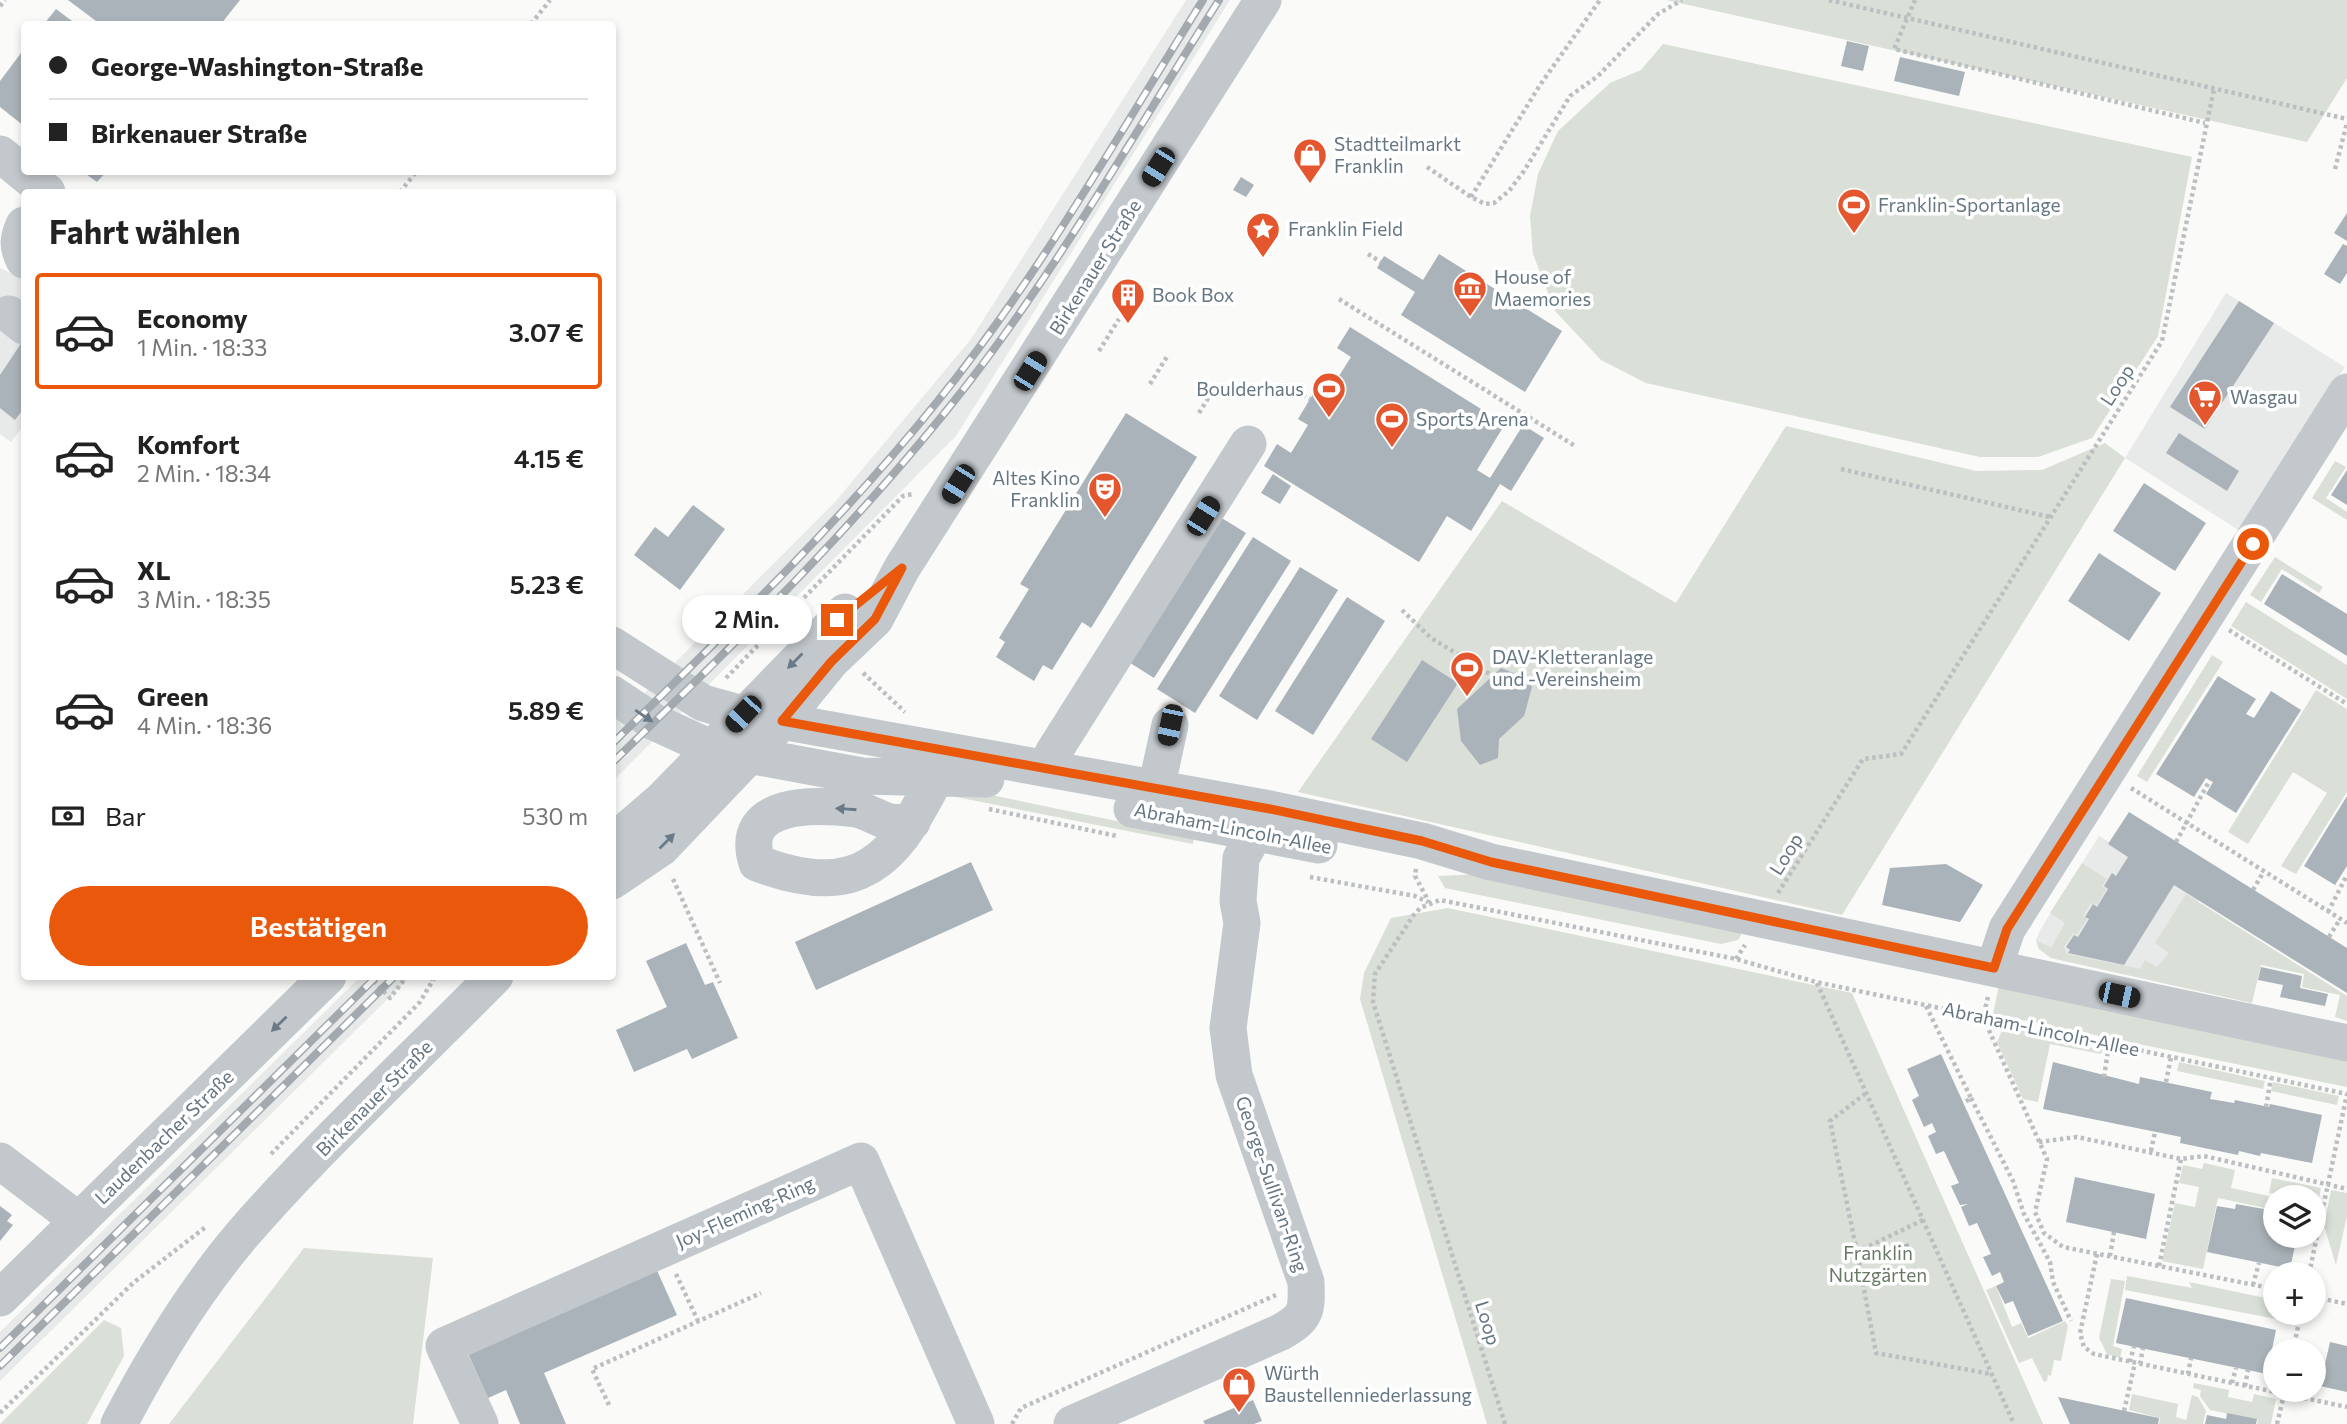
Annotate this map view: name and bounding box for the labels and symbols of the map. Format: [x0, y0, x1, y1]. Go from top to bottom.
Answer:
place label: Stadtteilmarkt Franklin [1334, 132, 1461, 177]
shop icon: Stadtteilmarkt Franklin [1291, 136, 1329, 185]
car [1138, 144, 1179, 190]
sports icon: Franklin-Sportanlage [1835, 186, 1873, 235]
place label: Franklin-Sportanlage [1878, 193, 2061, 216]
street label: Birkenauer Straße [1044, 195, 1145, 339]
place icon: Franklin Field [1244, 210, 1282, 259]
place label: Franklin Field [1288, 217, 1403, 240]
place label: House of Maemories [1494, 265, 1591, 310]
museum icon: House of Maemories [1451, 269, 1489, 318]
building icon: Book Box [1109, 276, 1147, 325]
place label: Book Box [1152, 283, 1234, 306]
car [1010, 348, 1051, 394]
street label: Loop [2095, 360, 2138, 410]
sports icon: Boulderhaus [1310, 370, 1348, 419]
place label: Boulderhaus [1196, 377, 1304, 400]
supermarket icon: Wasgau [2186, 378, 2224, 427]
place label: Wasgau [2230, 385, 2298, 408]
sports icon: Sports Arena [1373, 400, 1411, 449]
place label: Sports Arena [1416, 407, 1529, 430]
car [938, 461, 979, 507]
place label: Altes Kino Franklin [992, 466, 1080, 511]
theatre icon: Altes Kino Franklin [1086, 470, 1124, 519]
car [1183, 493, 1224, 539]
route start [2237, 528, 2269, 560]
callout: 2 Min. [683, 596, 812, 644]
route end [821, 604, 853, 636]
place label: DAV-Kletteranlage und -Vereinsheim [1492, 645, 1653, 690]
sports icon: DAV-Kletteranlage und -Vereinsheim [1448, 649, 1486, 698]
one-way arrow [787, 652, 804, 669]
car [721, 691, 766, 737]
car [1156, 702, 1185, 748]
one-way arrow [634, 709, 654, 722]
street label: Abraham-Lincoln-Allee [1132, 797, 1334, 858]
one-way arrow [835, 803, 857, 814]
street label: Loop [1764, 829, 1807, 879]
one-way arrow [659, 833, 675, 850]
car [2097, 980, 2142, 1010]
street label: Abraham-Lincoln-Allee [1941, 996, 2142, 1061]
one-way arrow [271, 1016, 288, 1033]
street label: Birkenauer Straße [311, 1035, 437, 1161]
street label: Laudenbacher Straße [90, 1065, 238, 1209]
street label: George-Sullivan-Ring [1232, 1093, 1313, 1275]
street label: Joy-Fleming-Ring [672, 1171, 818, 1252]
park label: Franklin Nutzgärten [1829, 1241, 1927, 1286]
street label: Loop [1471, 1298, 1506, 1348]
place label: Würth Baustellenniederlassung [1264, 1361, 1472, 1406]
shop icon: Würth Baustellenniederlassung [1220, 1365, 1258, 1414]

